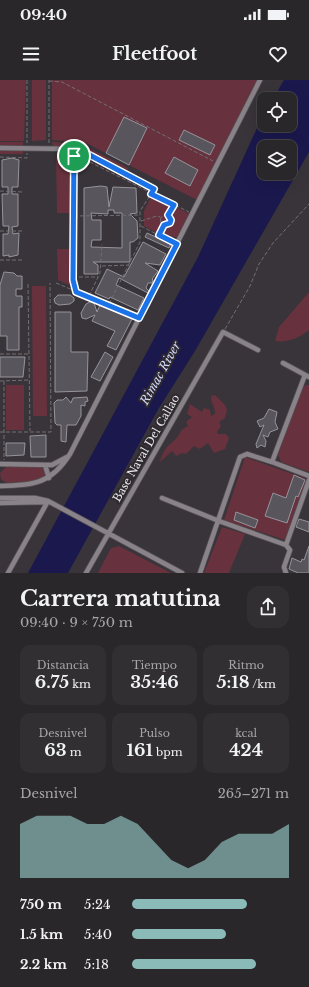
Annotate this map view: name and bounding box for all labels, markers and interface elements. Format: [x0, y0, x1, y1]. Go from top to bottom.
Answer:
text: 09:40 [20, 5, 67, 24]
icon: menu [20, 43, 42, 65]
text: Fleetfoot [112, 43, 197, 65]
icon: heart [267, 43, 289, 65]
map controls [257, 92, 297, 180]
button: locate [257, 92, 297, 132]
pin [57, 139, 91, 173]
button: layers [257, 140, 297, 180]
icon: arrive [63, 145, 85, 167]
water label: Rimac River [136, 338, 184, 408]
street label: Base Naval Del Callao [109, 392, 183, 504]
text: Carrera matutina [20, 585, 221, 612]
button: share [247, 586, 289, 628]
text: 09:40 · 9 × 750 m [20, 614, 133, 631]
text: Distancia [37, 658, 89, 672]
text: Tiempo [132, 658, 177, 672]
text: Ritmo [228, 658, 264, 672]
text: 6.75 [35, 672, 69, 693]
text: 35:46 [130, 672, 179, 693]
text: 5:18 [216, 672, 250, 693]
text: km [69, 677, 91, 691]
text: /km [250, 677, 276, 691]
text: Desnivel [39, 726, 87, 740]
text: Pulso [139, 726, 170, 740]
text: kcal [235, 726, 257, 740]
text: 63 [44, 740, 66, 761]
text: 161 [127, 740, 153, 761]
text: 424 [229, 740, 263, 761]
text: m [66, 745, 81, 759]
text: bpm [153, 745, 182, 759]
text: Desnivel [20, 785, 78, 802]
text: 265–271 m [218, 785, 289, 802]
text: 750 m [20, 896, 62, 913]
text: 5:24 [84, 896, 111, 913]
text: 1.5 km [20, 926, 63, 943]
text: 5:40 [84, 926, 112, 943]
text: 2.2 km [20, 956, 67, 973]
text: 5:18 [84, 956, 109, 973]

